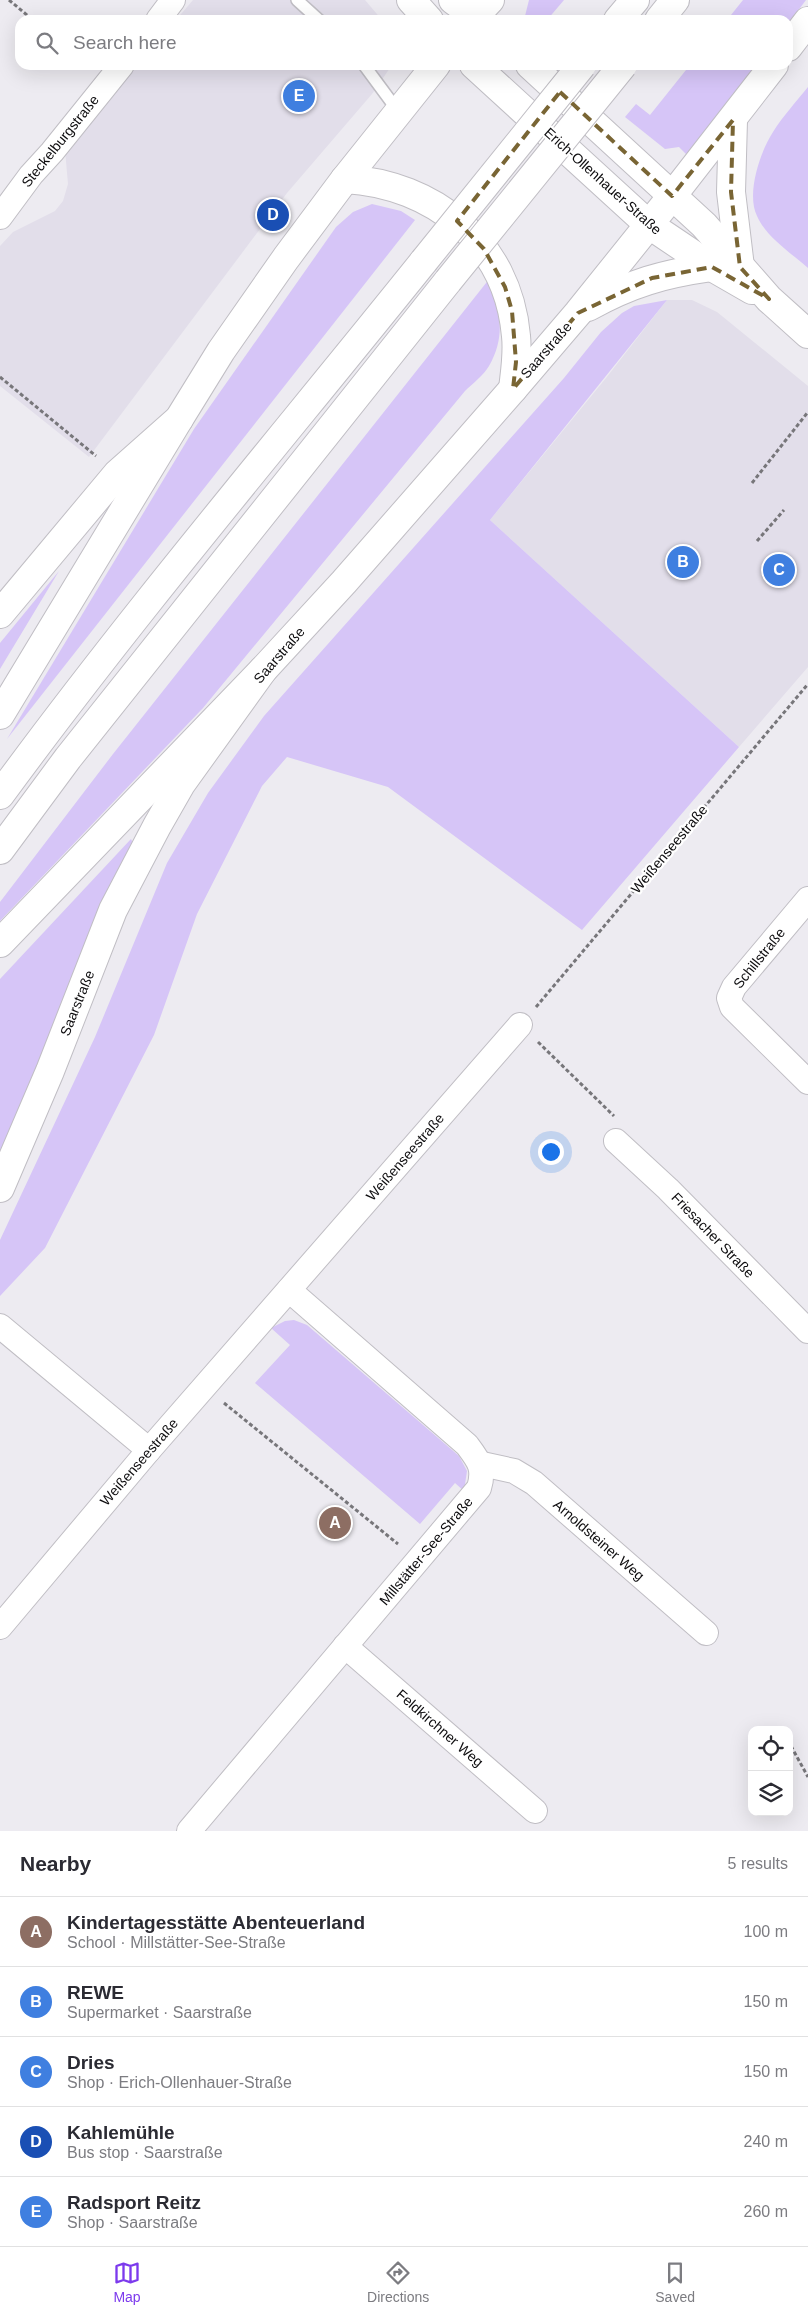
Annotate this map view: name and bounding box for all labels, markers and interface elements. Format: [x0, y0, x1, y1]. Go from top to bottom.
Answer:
search box [15, 15, 793, 70]
icon: search [33, 29, 61, 57]
text: Search here [73, 32, 177, 53]
pin: E [283, 77, 315, 115]
street label: Steckelburgstraße [18, 92, 102, 190]
street label: Erich-Ollenhauer-Straße [541, 124, 665, 238]
pin: D [257, 196, 289, 234]
street label: Saarstraße [517, 318, 575, 381]
pin: B [667, 543, 699, 581]
pin: C [763, 551, 795, 589]
street label: Saarstraße [250, 623, 308, 686]
street label: Weißenseestraße [627, 801, 711, 896]
street label: Schillstraße [730, 924, 788, 991]
street label: Saarstraße [57, 968, 97, 1038]
street label: Weißenseestraße [363, 1110, 447, 1204]
your location [538, 1139, 564, 1165]
street label: Friesacher Straße [668, 1189, 758, 1281]
street label: Weißenseestraße [97, 1415, 181, 1509]
street label: Millstätter-See-Straße [376, 1494, 476, 1608]
street label: Arnoldsteiner Weg [550, 1496, 648, 1584]
pin: A [319, 1504, 351, 1542]
street label: Feldkirchner Weg [393, 1686, 487, 1770]
map controls [748, 1726, 793, 1816]
button: locate [748, 1726, 793, 1771]
button: layers [748, 1771, 793, 1816]
text: Nearby [20, 1852, 91, 1875]
text: 5 results [728, 1855, 788, 1872]
text: Kindertagesstätte Abenteuerland [67, 1912, 365, 1933]
text: A [30, 1923, 42, 1940]
text: 100 m [744, 1923, 788, 1940]
text: School · Millstätter-See-Straße [67, 1934, 286, 1951]
text: REWE [67, 1982, 124, 2003]
text: B [30, 1993, 42, 2010]
text: 150 m [744, 1993, 788, 2010]
text: Supermarket · Saarstraße [67, 2004, 252, 2021]
text: Dries [67, 2052, 115, 2073]
text: C [30, 2063, 42, 2080]
text: 150 m [744, 2063, 788, 2080]
text: Shop · Erich-Ollenhauer-Straße [67, 2074, 292, 2091]
text: Kahlemühle [67, 2122, 175, 2143]
text: D [30, 2133, 42, 2150]
text: 240 m [744, 2133, 788, 2150]
text: Bus stop · Saarstraße [67, 2144, 223, 2161]
text: Radsport Reitz [67, 2192, 201, 2213]
text: E [31, 2203, 41, 2220]
text: 260 m [744, 2203, 788, 2220]
text: Shop · Saarstraße [67, 2214, 198, 2231]
tab: Map [113, 2259, 141, 2305]
tab: Directions [367, 2259, 429, 2305]
tab: Saved [655, 2259, 695, 2305]

